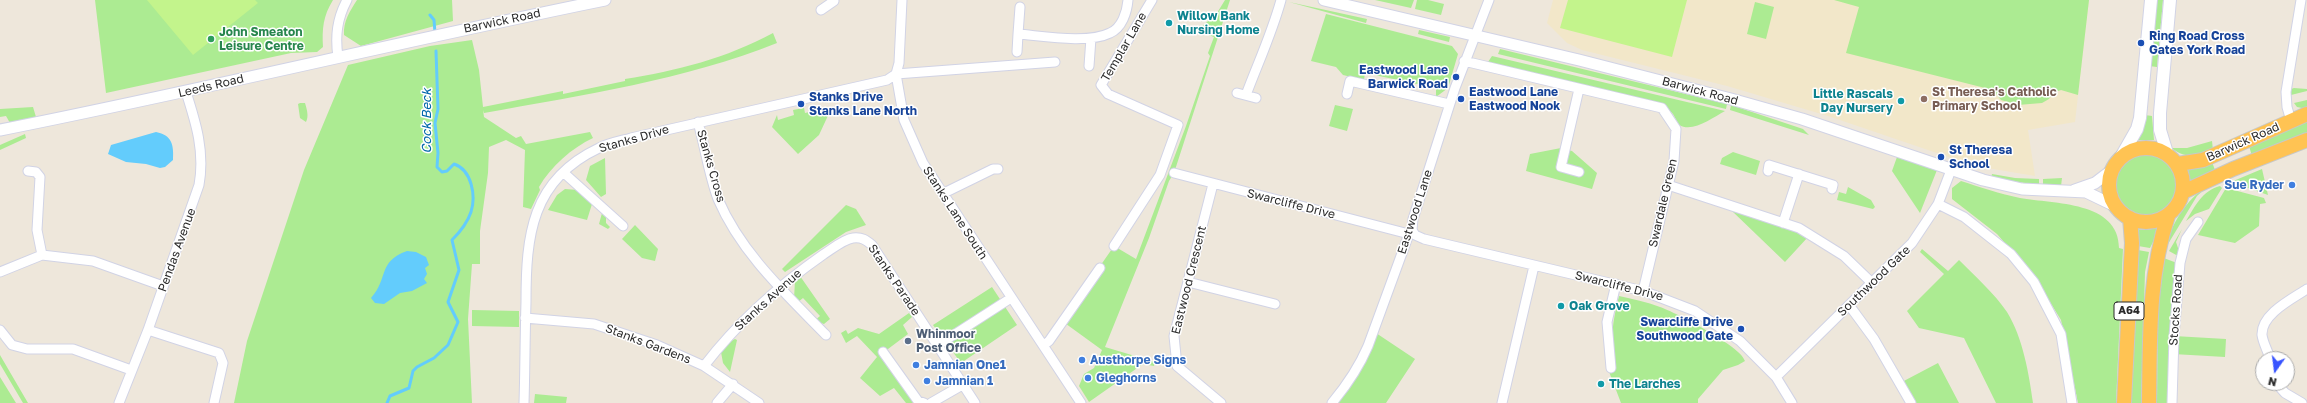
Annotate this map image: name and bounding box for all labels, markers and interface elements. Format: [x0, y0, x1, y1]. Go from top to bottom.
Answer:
street label: Barwick Road [462, 6, 542, 36]
place label: Willow Bank Nursing Home [1177, 9, 1259, 37]
street label: Templar Lane [1098, 10, 1150, 84]
marker: Willow Bank Nursing Home [1164, 18, 1174, 28]
place label: John Smeaton Leisure Centre [219, 25, 304, 53]
place label: Ring Road Cross Gates York Road [2149, 29, 2245, 57]
marker: John Smeaton Leisure Centre [206, 34, 216, 44]
marker: Ring Road Cross Gates York Road [2136, 38, 2146, 48]
place label: Eastwood Lane Barwick Road [1359, 63, 1448, 91]
street label: Leeds Road [177, 71, 245, 101]
marker: Eastwood Lane Barwick Road [1451, 72, 1461, 82]
street label: Barwick Road [1660, 74, 1740, 108]
place label: Eastwood Lane Eastwood Nook [1469, 85, 1560, 113]
place label: St Theresa's Catholic Primary School [1932, 85, 2057, 113]
place label: Little Rascals Day Nursery [1813, 87, 1893, 115]
water label: Cock Beck [419, 89, 435, 153]
place label: Stanks Drive Stanks Lane North [809, 90, 917, 118]
marker: Eastwood Lane Eastwood Nook [1456, 94, 1466, 104]
marker: St Theresa's Catholic Primary School [1919, 94, 1929, 104]
marker: Little Rascals Day Nursery [1896, 96, 1906, 106]
marker: Stanks Drive Stanks Lane North [796, 99, 806, 109]
street label: Barwick Road [2204, 119, 2282, 165]
street label: Stanks Drive [597, 122, 671, 156]
street label: Stanks Cross [694, 128, 728, 204]
place label: St Theresa School [1949, 143, 2012, 171]
marker: St Theresa School [1936, 152, 1946, 162]
street label: Swardale Green [1646, 157, 1680, 249]
street label: Stanks Lane South [920, 164, 990, 262]
street label: Eastwood Lane [1395, 168, 1435, 256]
place label: Sue Ryder [2224, 178, 2284, 192]
marker: Sue Ryder [2287, 180, 2297, 190]
street label: Swarcliffe Drive [1245, 186, 1337, 222]
street label: Pendas Avenue [155, 206, 199, 294]
street label: Eastwood Crescent [1169, 224, 1209, 336]
street label: Stanks Parade [865, 242, 923, 318]
street label: Southwood Gate [1835, 243, 1913, 319]
street label: Stanks Avenue [732, 266, 804, 334]
street label: Swarcliffe Drive [1573, 268, 1665, 304]
street label: Stocks Road [2166, 274, 2186, 346]
place label: Oak Grove [1569, 299, 1629, 313]
marker: Oak Grove [1556, 301, 1566, 311]
road number: A64 [2114, 302, 2144, 320]
place label: Swarcliffe Drive Southwood Gate [1636, 315, 1733, 343]
street label: Stanks Gardens [603, 321, 693, 367]
marker: Swarcliffe Drive Southwood Gate [1736, 324, 1746, 334]
place label: Whinmoor Post Office [916, 327, 981, 355]
marker: Whinmoor Post Office [903, 336, 913, 346]
north arrow [2255, 351, 2295, 391]
place label: Austhorpe Signs [1090, 353, 1186, 367]
marker: Austhorpe Signs [1077, 355, 1087, 365]
place label: Jamnian One1 [924, 358, 1006, 372]
marker: Jamnian One1 [911, 360, 921, 370]
place label: Gleghorns [1096, 371, 1156, 385]
marker: Gleghorns [1083, 373, 1093, 383]
place label: Jamnian 1 [935, 374, 993, 388]
text: N [2267, 375, 2278, 389]
marker: Jamnian 1 [922, 376, 932, 386]
place label: The Larches [1609, 377, 1681, 391]
marker: The Larches [1596, 379, 1606, 389]

